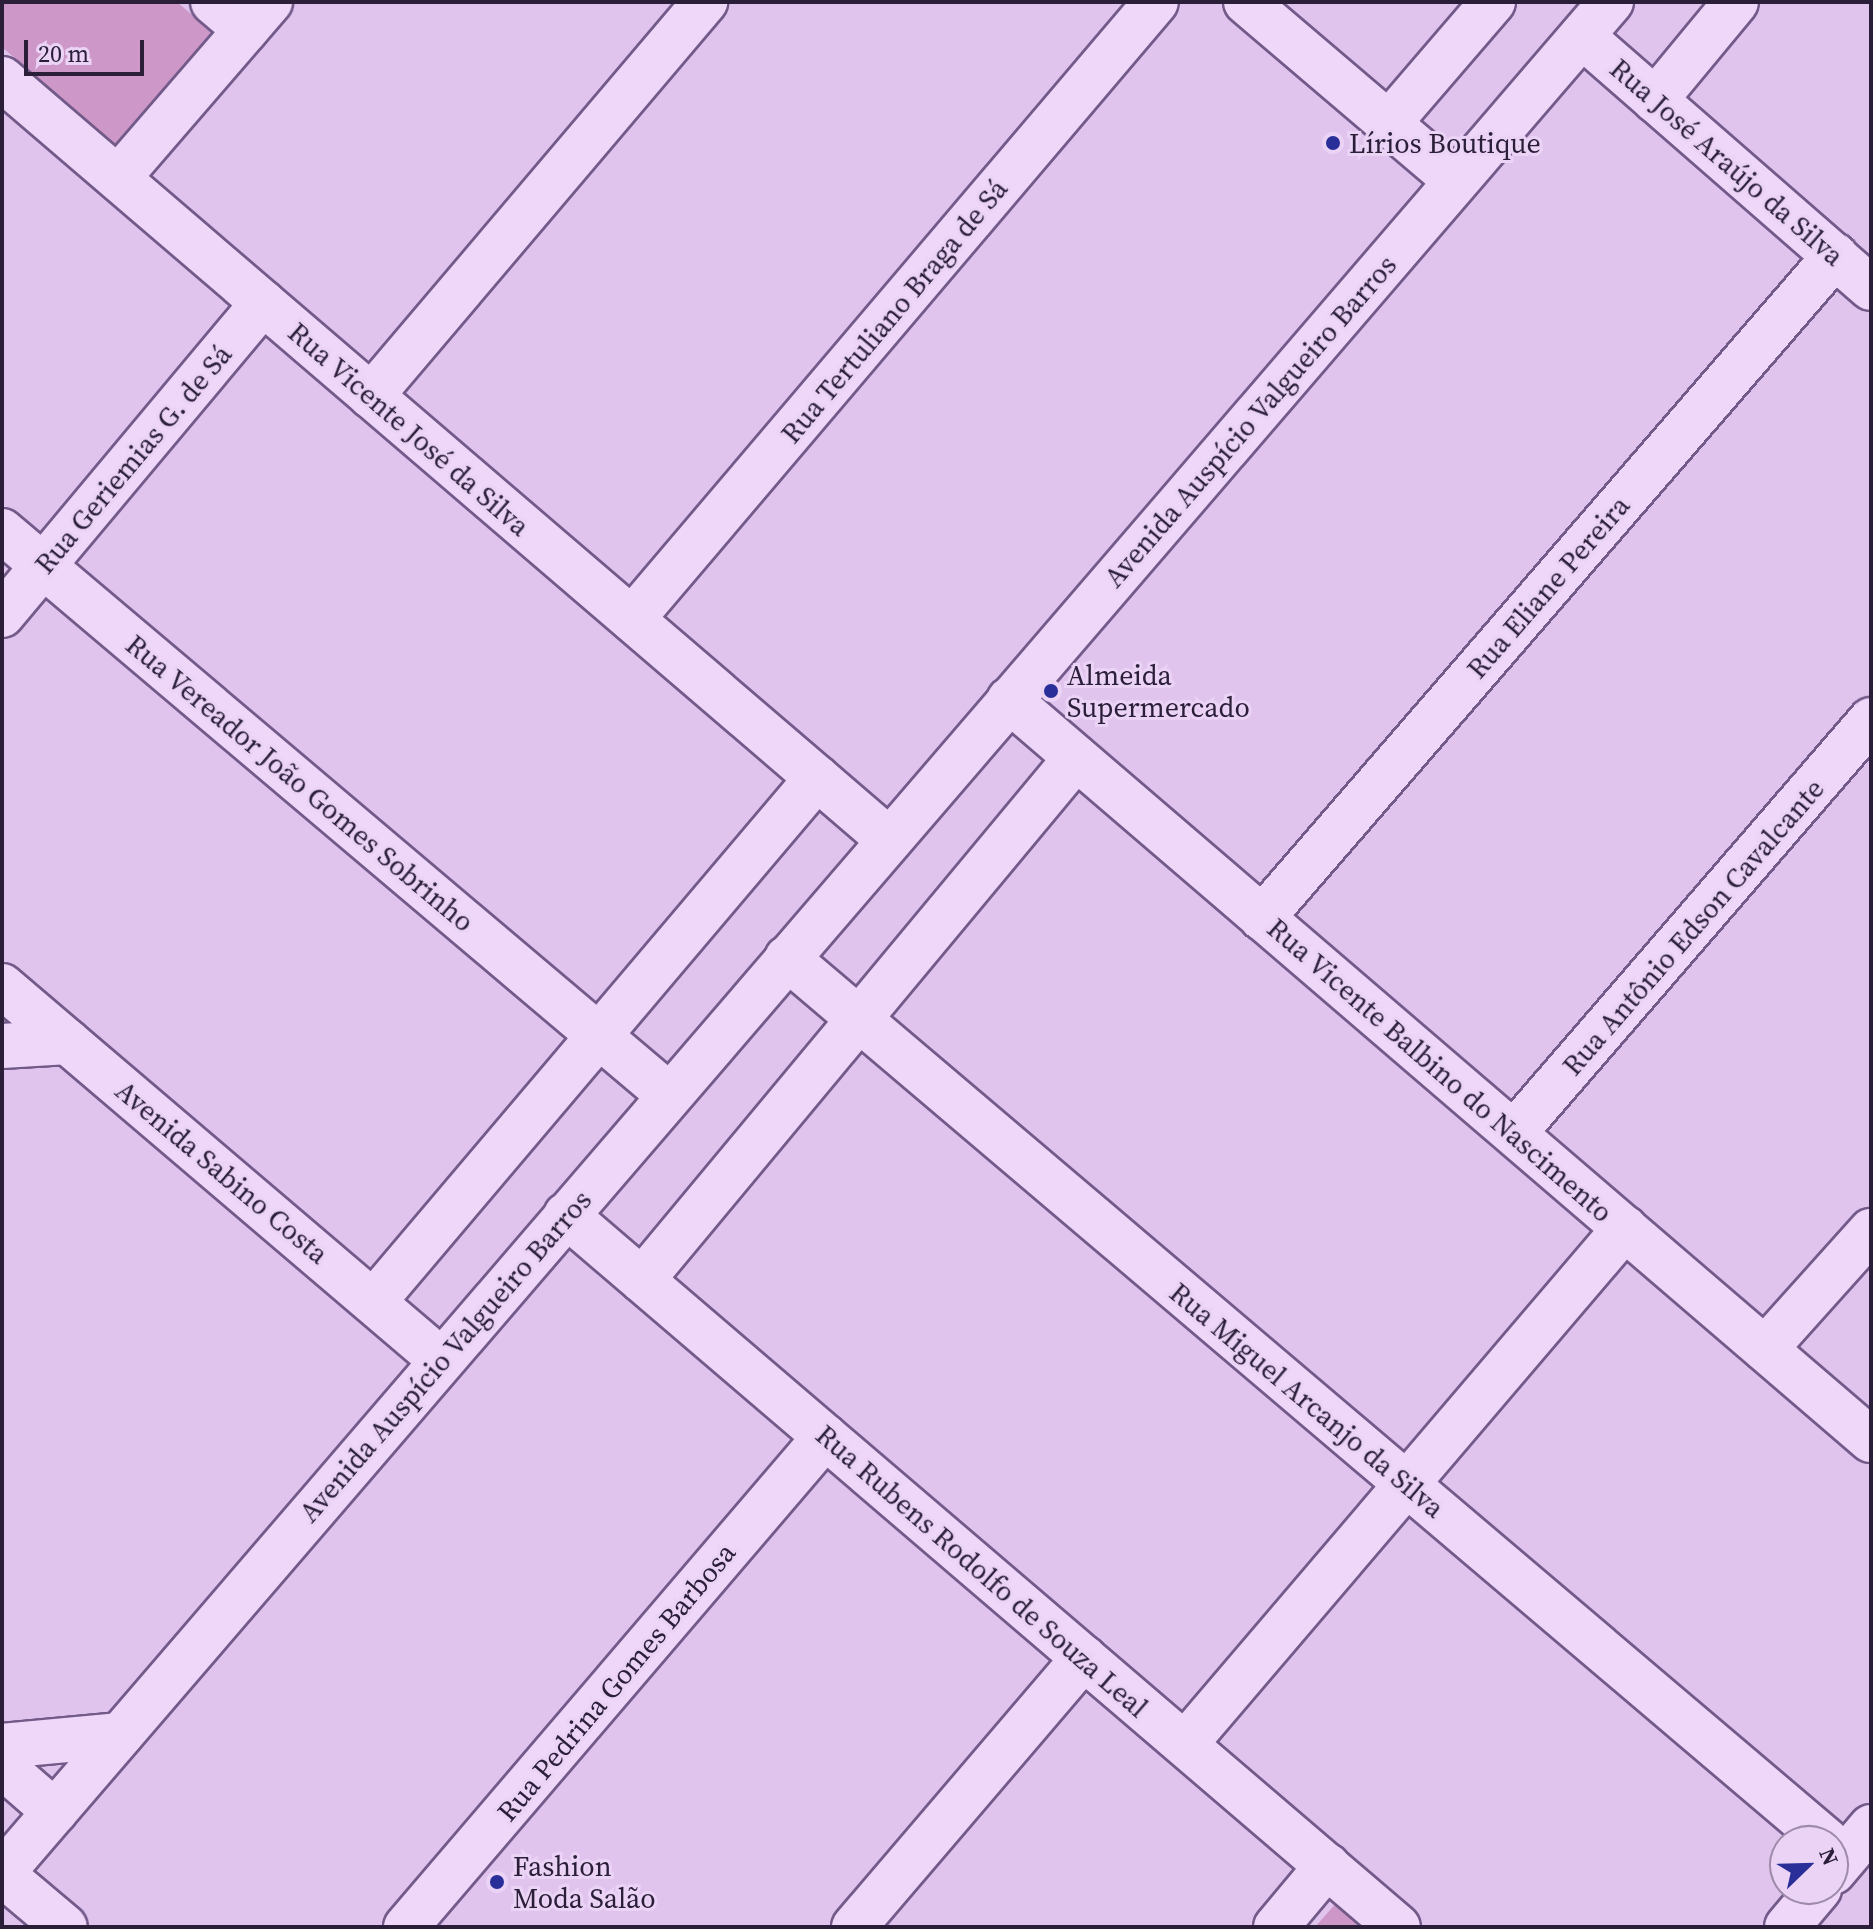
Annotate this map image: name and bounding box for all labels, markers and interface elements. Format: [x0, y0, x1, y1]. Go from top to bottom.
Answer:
scale bar [28, 24, 148, 74]
text: 20 m [38, 37, 89, 70]
street label: Rua José Araújo da Silva [1603, 51, 1851, 273]
place label: Lírios Boutique [1349, 126, 1541, 160]
marker: Lírios Boutique [1324, 134, 1342, 152]
street label: Rua Tertuliano Braga de Sá [774, 172, 1014, 450]
street label: Avenida Auspício Valgueiro Barros [1096, 248, 1404, 594]
street label: Rua Vicente José da Silva [281, 315, 537, 543]
street label: Rua Geriemias G. de Sá [27, 338, 239, 580]
street label: Rua Eliane Pereira [1460, 489, 1636, 685]
street label: Rua Vereador João Gomes Sobrinho [119, 627, 481, 939]
place label: Almeida Supermercado [1067, 658, 1250, 724]
marker: Almeida Supermercado [1042, 682, 1060, 700]
street label: Rua Antônio Edson Cavalcante [1555, 772, 1831, 1082]
street label: Rua Vicente Balbino do Nascimento [1260, 911, 1620, 1229]
street label: Avenida Sabino Costa [109, 1073, 335, 1271]
street label: Avenida Auspício Valgueiro Barros [291, 1183, 599, 1529]
street label: Rua Miguel Arcanjo da Silva [1163, 1275, 1451, 1525]
street label: Rua Rubens Rodolfo de Souza Leal [809, 1418, 1155, 1724]
street label: Rua Pedrina Gomes Barbosa [490, 1536, 742, 1828]
north arrow [1769, 1825, 1849, 1905]
text: N [1812, 1843, 1846, 1870]
place label: Fashion Moda Salão [513, 1849, 656, 1915]
marker: Fashion Moda Salão [488, 1873, 506, 1891]

